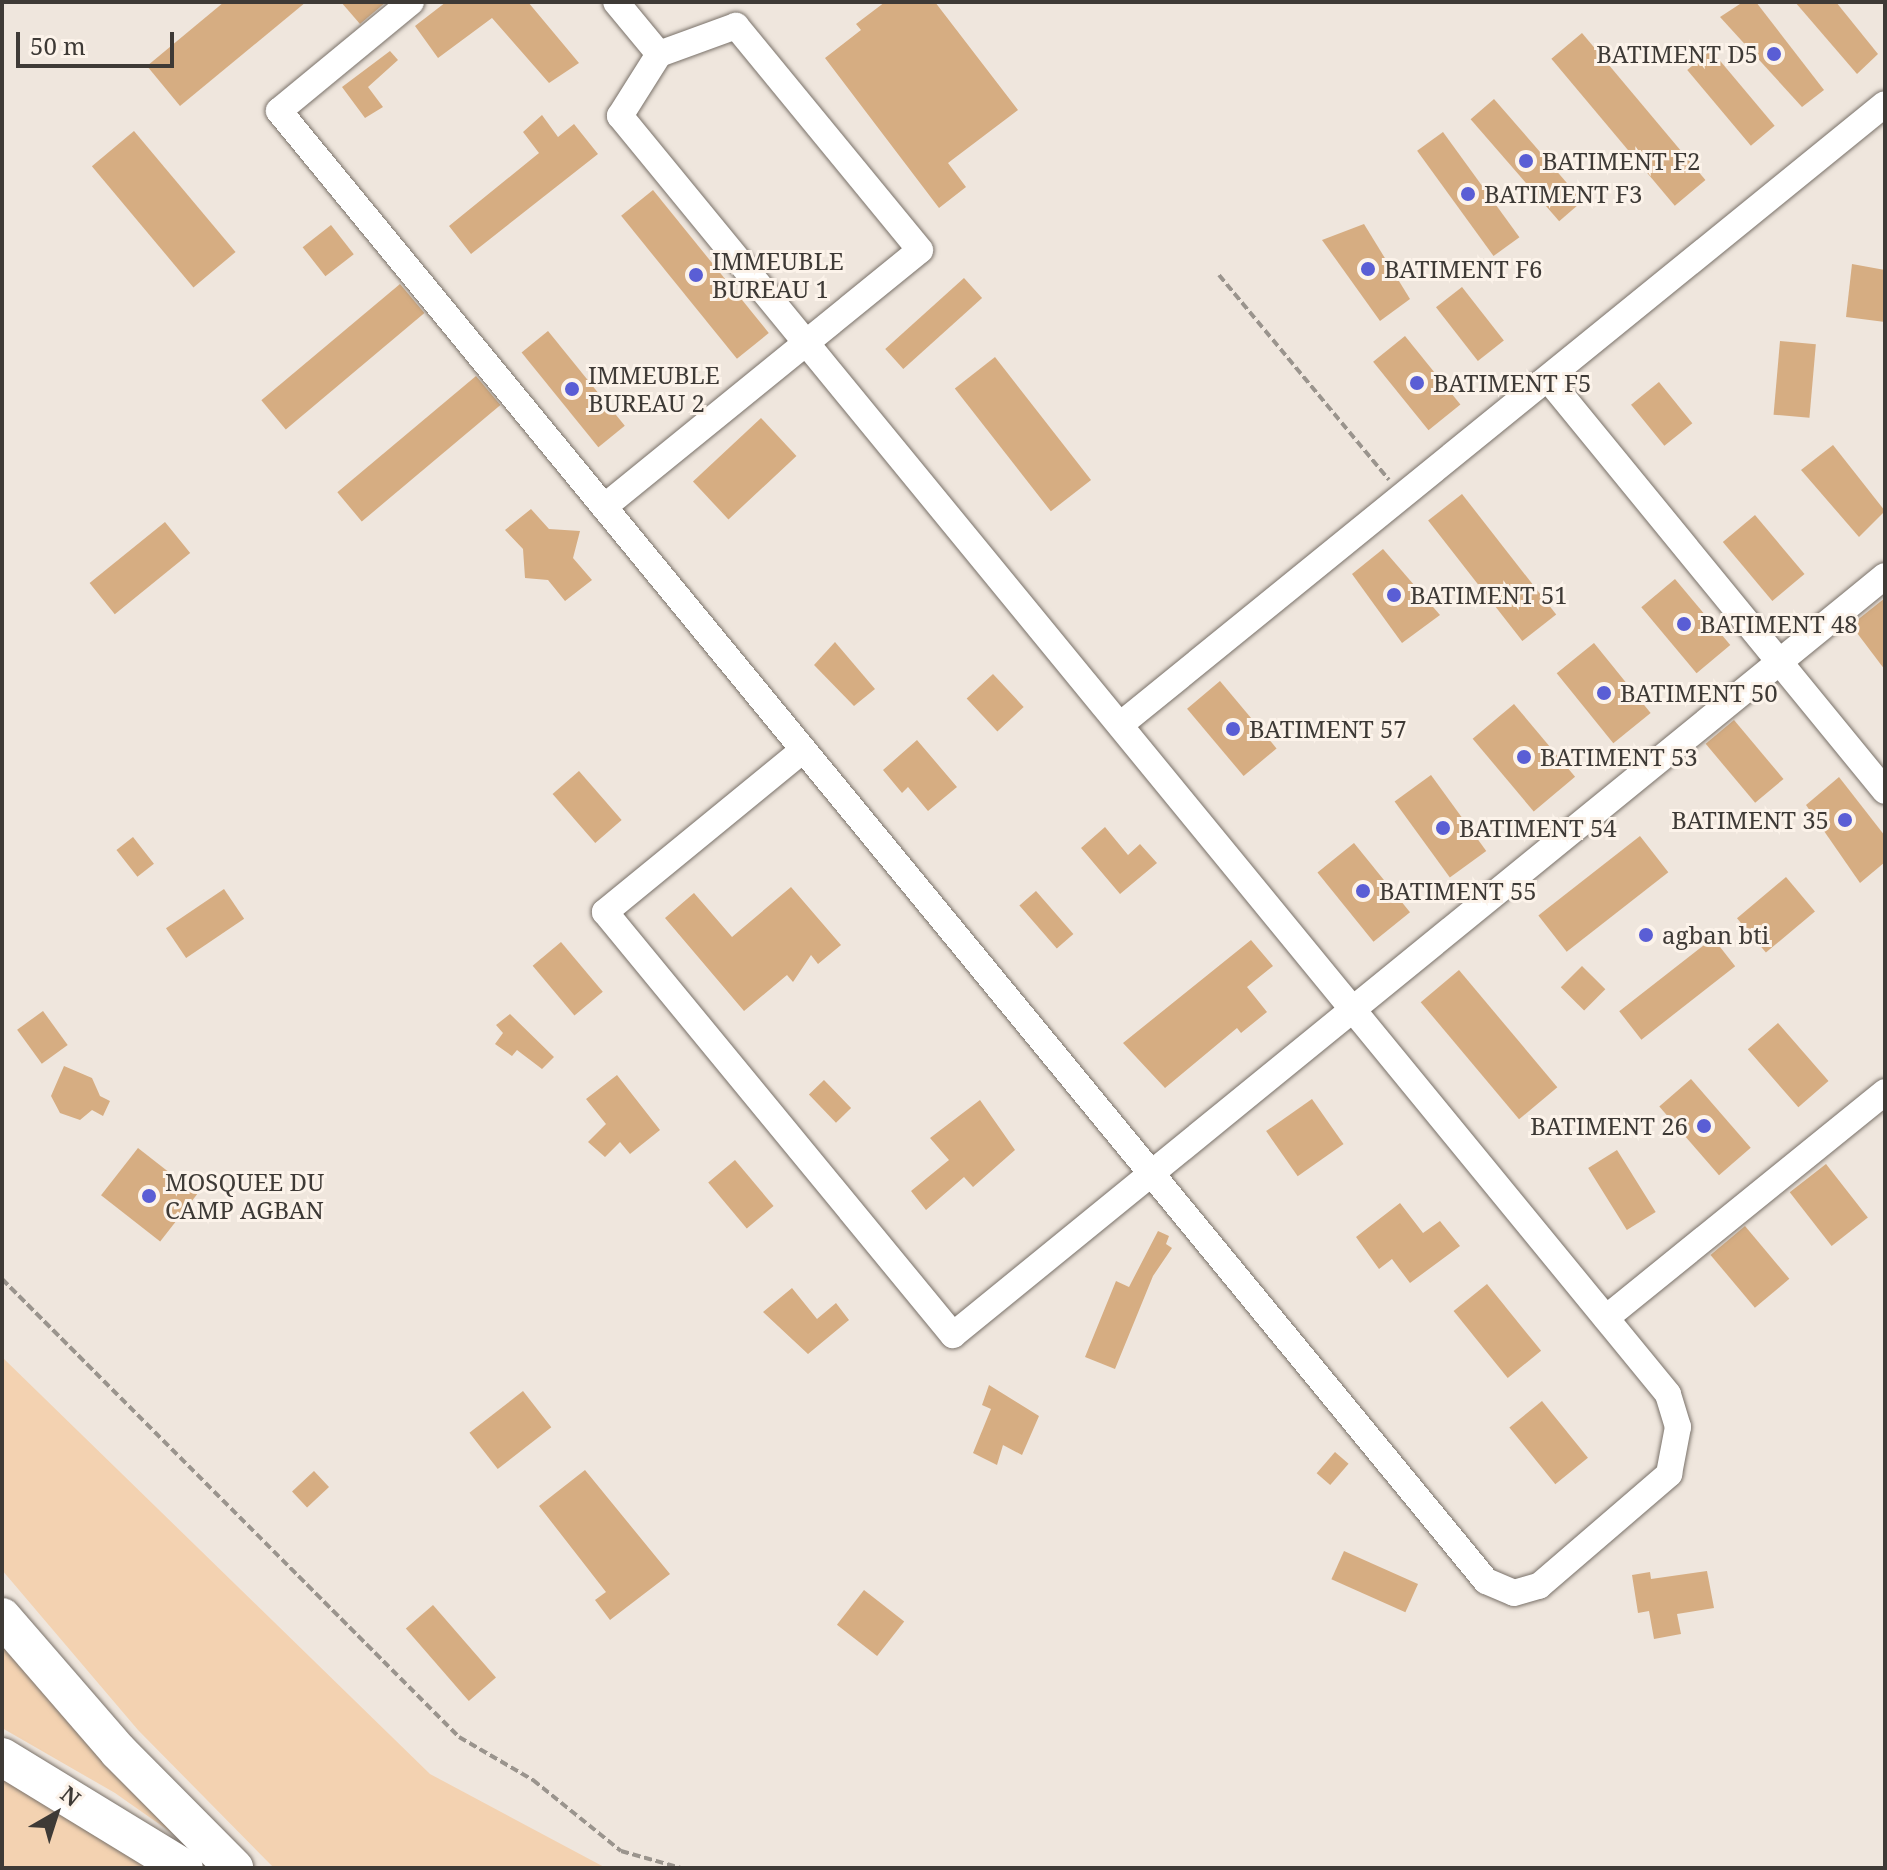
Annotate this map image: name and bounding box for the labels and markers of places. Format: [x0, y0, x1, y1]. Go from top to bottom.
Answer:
place label: BATIMENT D5 [1596, 40, 1758, 68]
marker: BATIMENT D5 [1765, 45, 1783, 63]
place label: BATIMENT F2 [1542, 147, 1701, 175]
marker: BATIMENT F2 [1517, 152, 1535, 170]
place label: BATIMENT F3 [1484, 180, 1643, 208]
marker: BATIMENT F3 [1459, 185, 1477, 203]
place label: IMMEUBLE BUREAU 1 [712, 247, 844, 303]
place label: BATIMENT F6 [1384, 255, 1543, 283]
marker: BATIMENT F6 [1359, 260, 1377, 278]
marker: IMMEUBLE BUREAU 1 [687, 266, 705, 284]
place label: IMMEUBLE BUREAU 2 [588, 361, 720, 417]
place label: BATIMENT F5 [1433, 369, 1592, 397]
marker: BATIMENT F5 [1408, 374, 1426, 392]
marker: IMMEUBLE BUREAU 2 [563, 380, 581, 398]
place label: BATIMENT 51 [1410, 581, 1568, 609]
marker: BATIMENT 51 [1385, 586, 1403, 604]
place label: BATIMENT 48 [1700, 610, 1858, 638]
marker: BATIMENT 48 [1675, 615, 1693, 633]
place label: BATIMENT 50 [1620, 679, 1778, 707]
marker: BATIMENT 50 [1595, 684, 1613, 702]
place label: BATIMENT 57 [1249, 715, 1407, 743]
marker: BATIMENT 57 [1224, 720, 1242, 738]
place label: BATIMENT 53 [1540, 743, 1698, 771]
marker: BATIMENT 53 [1515, 748, 1533, 766]
place label: BATIMENT 35 [1671, 806, 1829, 834]
marker: BATIMENT 35 [1836, 811, 1854, 829]
place label: BATIMENT 54 [1459, 814, 1617, 842]
marker: BATIMENT 54 [1434, 819, 1452, 837]
place label: BATIMENT 55 [1379, 877, 1537, 905]
marker: BATIMENT 55 [1354, 882, 1372, 900]
place label: agban bti [1662, 921, 1769, 949]
marker: agban bti [1637, 926, 1655, 944]
place label: BATIMENT 26 [1530, 1112, 1688, 1140]
marker: BATIMENT 26 [1695, 1117, 1713, 1135]
place label: MOSQUEE DU CAMP AGBAN [165, 1168, 324, 1224]
marker: MOSQUEE DU CAMP AGBAN [140, 1187, 158, 1205]

